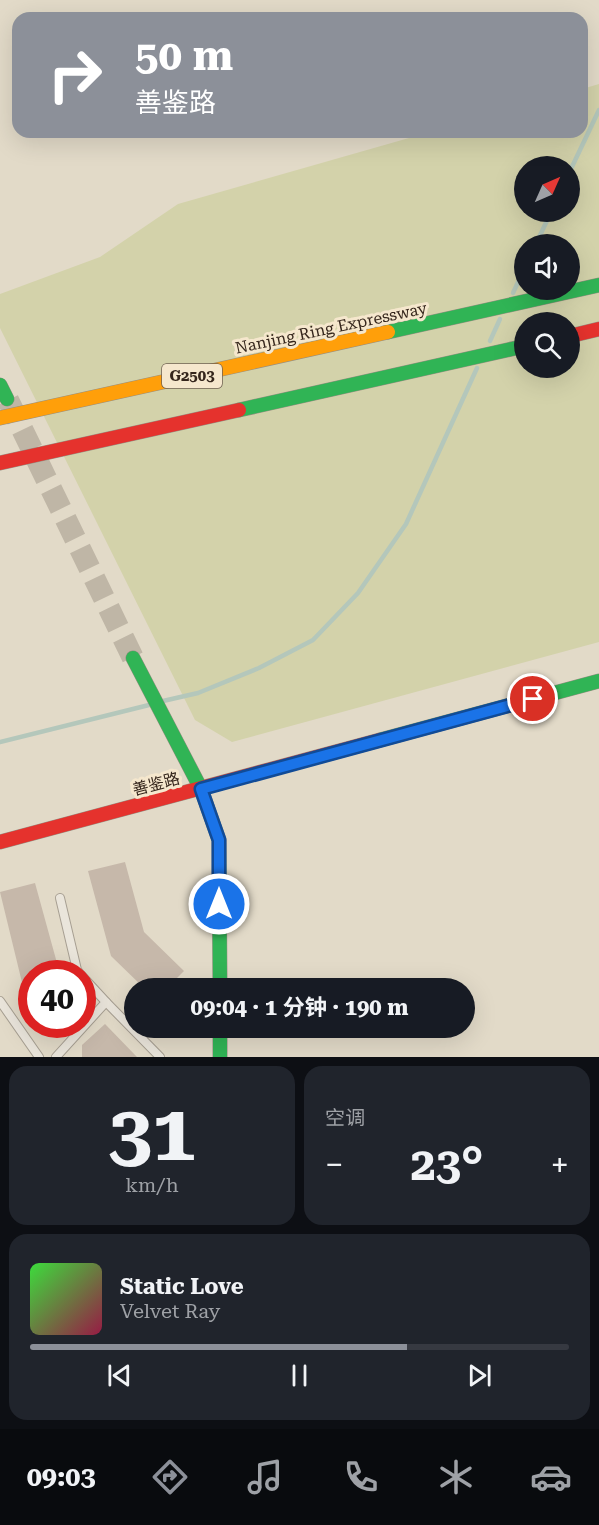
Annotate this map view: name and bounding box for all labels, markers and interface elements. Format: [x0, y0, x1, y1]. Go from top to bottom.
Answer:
text: 50 m [135, 31, 233, 80]
icon: right [36, 36, 114, 114]
text: 善鉴路 [135, 87, 216, 119]
north arrow [514, 156, 580, 222]
map controls [514, 156, 580, 378]
button: sound [514, 234, 580, 300]
street label: Nanjing Ring Expressway [233, 298, 429, 358]
button: search [514, 312, 580, 378]
road number: G2503 [162, 364, 222, 388]
pin [507, 673, 558, 724]
icon: arrive [516, 682, 549, 715]
street label: 善鉴路 [130, 769, 182, 799]
position arrow [187, 872, 251, 936]
speed limit sign: 40 [18, 960, 96, 1038]
text: 09:04 · 1 分钟 · 190 m [191, 995, 408, 1020]
text: 31 [108, 1088, 196, 1179]
text: 空调 [325, 1106, 365, 1130]
text: 23° [411, 1138, 483, 1191]
text: − [325, 1145, 343, 1184]
text: + [551, 1145, 569, 1184]
text: km/h [125, 1173, 179, 1197]
text: Static Love [120, 1274, 244, 1299]
text: Velvet Ray [120, 1299, 220, 1323]
icon: previous [103, 1359, 136, 1392]
icon: pause [283, 1359, 316, 1392]
icon: next [463, 1359, 496, 1392]
icon: directions [149, 1456, 191, 1498]
icon: music [244, 1456, 286, 1498]
icon: phone [340, 1456, 382, 1498]
icon: climate [435, 1456, 477, 1498]
icon: car [530, 1456, 572, 1498]
text: 09:03 [27, 1461, 96, 1493]

